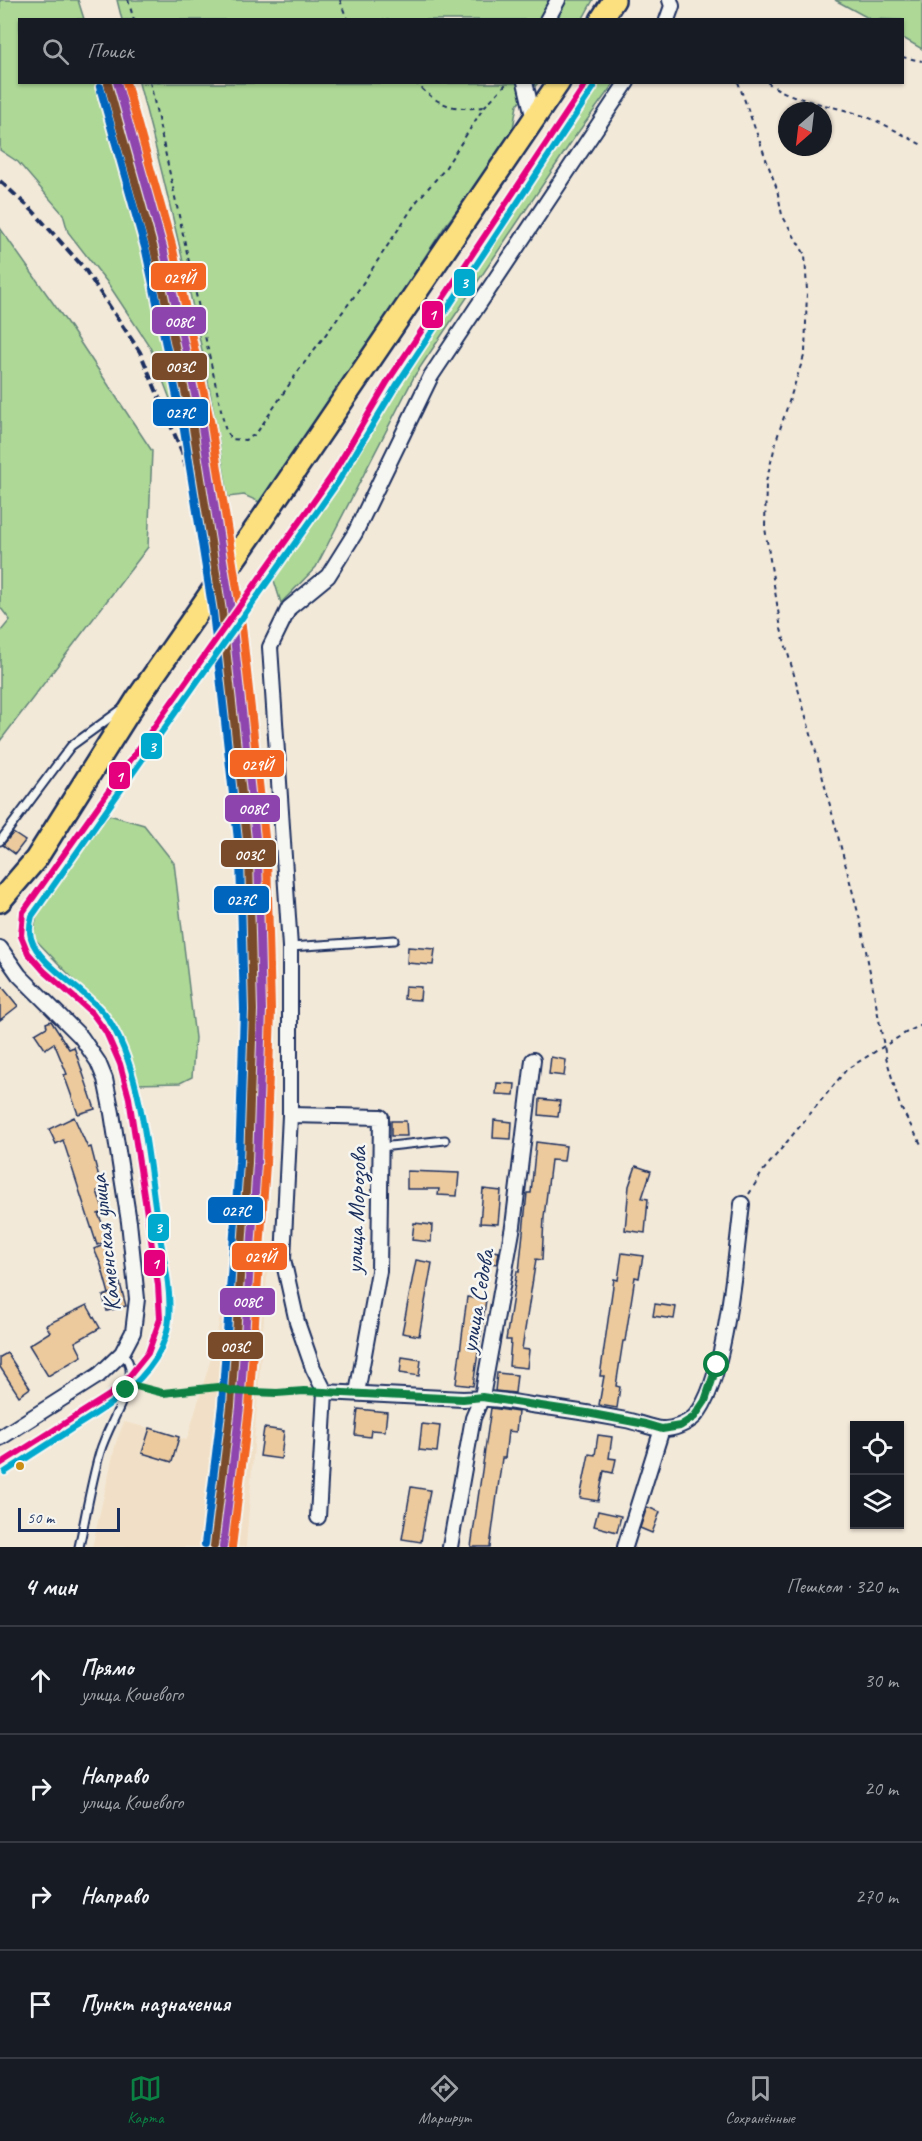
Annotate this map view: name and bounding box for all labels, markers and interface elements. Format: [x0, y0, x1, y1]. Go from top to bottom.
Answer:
search box [18, 18, 904, 84]
icon: search [39, 35, 72, 68]
text: Поиск [87, 37, 133, 65]
north arrow [778, 102, 832, 156]
line badge: 029Й [150, 262, 207, 291]
text: 029Й [163, 268, 198, 288]
line badge: 3 [453, 268, 476, 297]
text: 3 [460, 273, 469, 293]
line badge: 1 [421, 300, 444, 329]
text: 1 [428, 305, 437, 325]
line badge: 008С [151, 306, 207, 335]
text: 008С [164, 312, 196, 332]
line badge: 003С [151, 352, 208, 381]
text: 003С [165, 357, 197, 377]
line badge: 027С [152, 398, 209, 427]
text: 027С [165, 403, 197, 423]
line badge: 3 [140, 732, 163, 760]
text: 3 [148, 737, 157, 757]
line badge: 029Й [229, 749, 285, 778]
text: 029Й [241, 755, 276, 775]
line badge: 1 [108, 761, 131, 790]
text: 1 [115, 767, 124, 787]
line badge: 008С [224, 794, 281, 823]
text: 008С [238, 799, 270, 819]
line badge: 003С [220, 839, 277, 868]
text: 003С [234, 845, 266, 865]
line badge: 027С [213, 885, 270, 914]
text: 027С [226, 890, 258, 910]
street label: улица Морозова [339, 1144, 374, 1276]
street label: Каменская улица [83, 1172, 127, 1313]
line badge: 027С [207, 1196, 264, 1224]
text: 027С [221, 1201, 253, 1221]
line badge: 3 [147, 1213, 170, 1242]
text: 3 [154, 1218, 163, 1238]
line badge: 029Й [231, 1242, 288, 1271]
street label: улица Седова [453, 1245, 501, 1357]
text: 029Й [244, 1247, 279, 1267]
line badge: 1 [143, 1249, 166, 1277]
text: 1 [151, 1254, 160, 1274]
line badge: 008С [219, 1287, 276, 1316]
text: 008С [232, 1292, 264, 1312]
line badge: 003С [207, 1331, 264, 1360]
text: 003С [220, 1337, 252, 1357]
route start [703, 1351, 729, 1377]
route end [112, 1376, 138, 1402]
map controls [850, 1421, 904, 1529]
button: locate [850, 1421, 904, 1475]
unlabelled marker [14, 1460, 26, 1472]
button: layers [850, 1475, 904, 1529]
scale bar [18, 1505, 120, 1532]
text: 50 m [27, 1508, 54, 1528]
text: 4 мин [24, 1570, 77, 1603]
text: Пешком · 320 m [786, 1574, 898, 1599]
text: Прямо [81, 1654, 133, 1682]
icon: ahead [24, 1664, 57, 1697]
text: 30 m [864, 1668, 898, 1693]
text: улица Кошевого [81, 1682, 183, 1707]
text: Направо [81, 1762, 148, 1790]
icon: right [24, 1772, 57, 1805]
text: 20 m [864, 1776, 898, 1801]
text: улица Кошевого [81, 1790, 183, 1815]
icon: right [24, 1880, 57, 1913]
text: Направо [81, 1882, 148, 1910]
text: 270 m [855, 1884, 898, 1909]
icon: arrive [24, 1988, 57, 2021]
text: Пункт назначения [81, 1990, 230, 2018]
tab: Карта [127, 2072, 164, 2128]
tab: Маршрут [418, 2072, 471, 2128]
tab: Сохранённые [725, 2072, 795, 2128]

